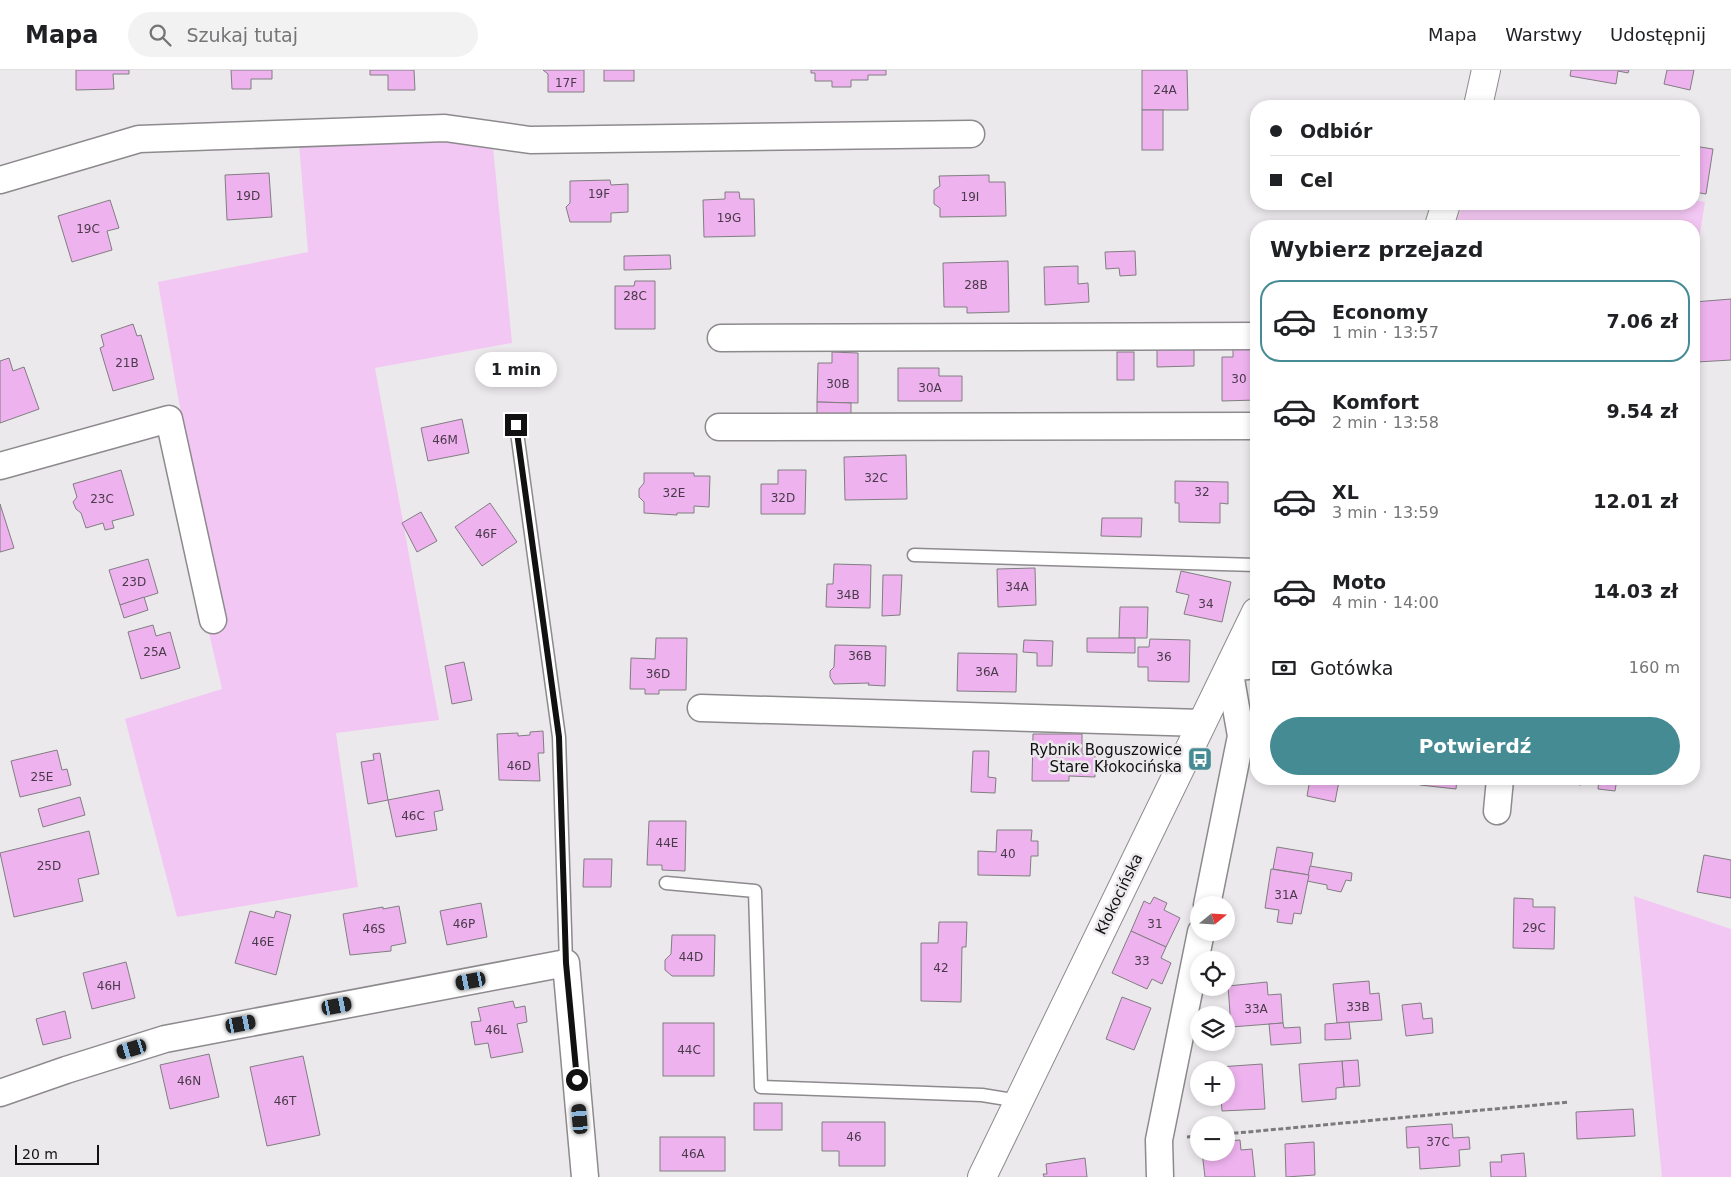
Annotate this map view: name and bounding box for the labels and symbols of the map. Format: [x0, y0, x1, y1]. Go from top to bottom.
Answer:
house number: 17F [555, 76, 577, 90]
house number: 24A [1153, 83, 1178, 97]
house number: 19F [588, 187, 610, 201]
house number: 19D [236, 189, 260, 203]
house number: 19I [961, 190, 979, 204]
house number: 19G [717, 211, 741, 225]
house number: 19C [76, 222, 100, 236]
house number: 28B [964, 278, 988, 292]
house number: 28C [623, 289, 647, 303]
callout: 1 min [475, 352, 557, 388]
house number: 21B [115, 356, 139, 370]
house number: 30 [1231, 372, 1247, 386]
house number: 30B [826, 377, 850, 391]
house number: 30A [918, 381, 943, 395]
route end [505, 414, 527, 436]
house number: 46M [432, 433, 458, 447]
house number: 32C [864, 471, 888, 485]
house number: 32 [1194, 485, 1210, 499]
house number: 32E [663, 486, 685, 500]
house number: 32D [771, 491, 795, 505]
house number: 23C [90, 492, 114, 506]
house number: 46F [475, 527, 497, 541]
house number: 23D [122, 575, 146, 589]
house number: 34A [1005, 580, 1030, 594]
house number: 34B [836, 588, 860, 602]
house number: 34 [1198, 597, 1214, 611]
house number: 25A [143, 645, 168, 659]
house number: 36B [848, 649, 872, 663]
house number: 36 [1156, 650, 1172, 664]
house number: 36A [975, 665, 1000, 679]
house number: 36D [646, 667, 670, 681]
place label: Rybnik Boguszowice Stare Kłokocińska [1030, 741, 1182, 776]
bus stop icon: Rybnik Boguszowice Stare Kłokocińska [1187, 746, 1213, 772]
house number: 46D [507, 759, 531, 773]
house number: 25E [31, 770, 53, 784]
house number: 46C [401, 809, 425, 823]
house number: 44E [656, 836, 678, 850]
house number: 40 [1000, 847, 1016, 861]
street label: Kłokocińska [1092, 851, 1146, 937]
house number: 25D [37, 859, 61, 873]
house number: 31A [1274, 888, 1299, 902]
north arrow [1190, 896, 1235, 941]
house number: 46P [453, 917, 475, 931]
house number: 31 [1147, 917, 1163, 931]
house number: 29C [1522, 921, 1546, 935]
house number: 46S [363, 922, 385, 936]
house number: 46E [252, 935, 274, 949]
house number: 44D [679, 950, 703, 964]
house number: 33 [1134, 954, 1150, 968]
house number: 42 [933, 961, 949, 975]
car [454, 971, 487, 991]
house number: 46H [97, 979, 121, 993]
car [320, 996, 353, 1016]
house number: 33B [1346, 1000, 1370, 1014]
house number: 33A [1244, 1002, 1269, 1016]
car [224, 1014, 257, 1034]
house number: 46L [485, 1023, 507, 1037]
car [115, 1037, 148, 1061]
house number: 44C [677, 1043, 701, 1057]
route start [566, 1069, 588, 1091]
house number: 46N [177, 1074, 201, 1088]
house number: 46T [274, 1094, 297, 1108]
car [571, 1103, 588, 1135]
house number: 46 [846, 1130, 862, 1144]
house number: 37C [1426, 1135, 1450, 1149]
scale bar [15, 1142, 99, 1165]
house number: 46A [681, 1147, 706, 1161]

